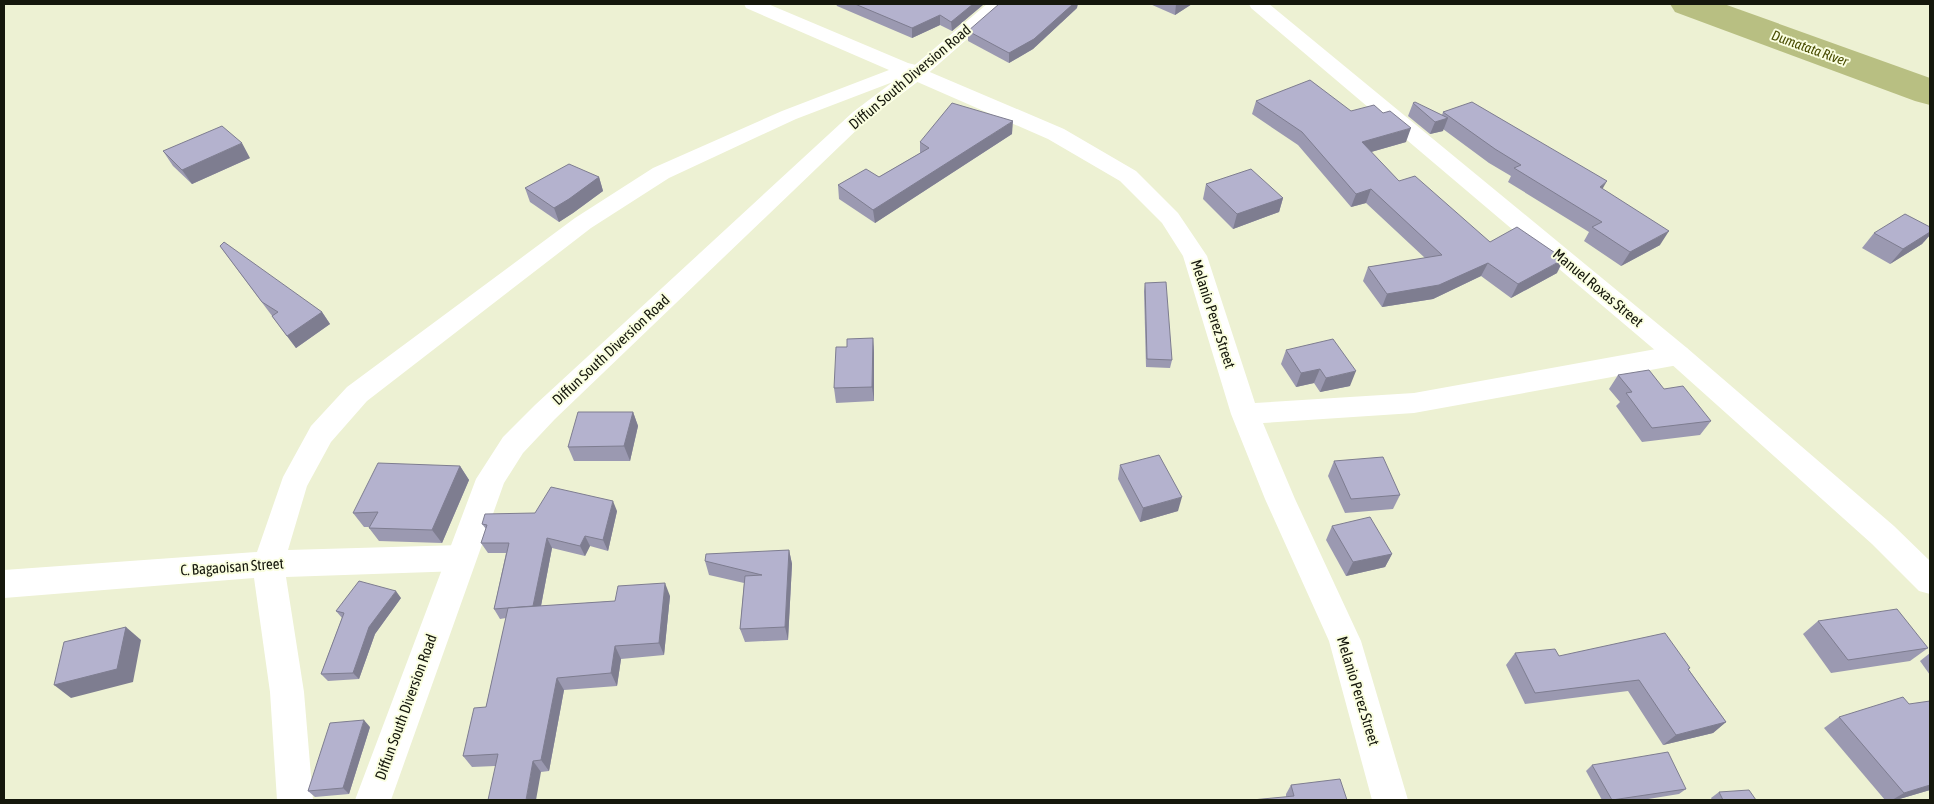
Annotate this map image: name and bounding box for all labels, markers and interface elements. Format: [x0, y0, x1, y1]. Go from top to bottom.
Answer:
street label: Diffun South Diversion Road [845, 21, 974, 133]
water label: Dumatata River [1770, 27, 1851, 70]
street label: Manuel Roxas Street [1550, 245, 1647, 330]
street label: Melanio Perez Street [1188, 257, 1239, 370]
street label: Diffun South Diversion Road [549, 291, 673, 408]
street label: C. Bagaoisan Street [180, 554, 284, 579]
street label: Diffun South Diversion Road [371, 632, 440, 782]
street label: Melanio Perez Street [1334, 634, 1383, 747]

